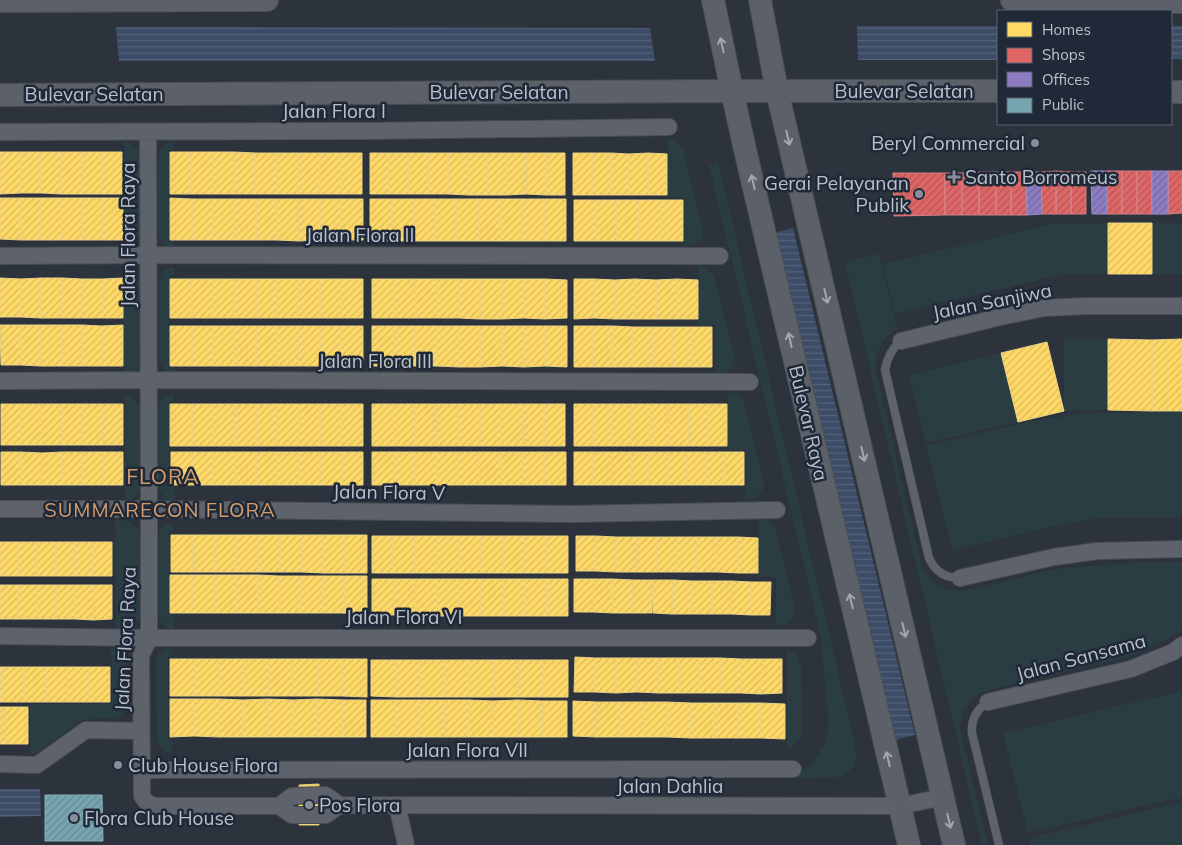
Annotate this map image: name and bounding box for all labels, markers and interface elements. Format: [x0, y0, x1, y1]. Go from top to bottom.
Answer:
legend [997, 10, 1172, 125]
text: Homes [1042, 20, 1091, 39]
one-way arrow [717, 38, 726, 54]
text: Shops [1042, 45, 1085, 64]
text: Offices [1042, 70, 1090, 89]
street label: Bulevar Selatan [834, 79, 974, 103]
street label: Bulevar Selatan [429, 80, 569, 104]
street label: Bulevar Selatan [24, 82, 164, 106]
text: Public [1042, 95, 1084, 114]
street label: Jalan Flora I [282, 99, 386, 123]
one-way arrow [784, 130, 793, 146]
place label: Beryl Commercial [871, 131, 1025, 155]
marker: Beryl Commercial [1029, 137, 1041, 149]
street label: Jalan Flora Raya [116, 163, 140, 307]
place label: Santo Borromeus [965, 165, 1117, 189]
marker: Santo Borromeus [947, 170, 961, 184]
place label: Gerai Pelayanan Publik [764, 171, 909, 217]
one-way arrow [748, 175, 757, 191]
marker: Gerai Pelayanan Publik [913, 188, 925, 200]
street label: Jalan Flora II [306, 223, 414, 247]
street label: Jalan Sanjiwa [930, 278, 1054, 324]
one-way arrow [822, 288, 831, 304]
one-way arrow [785, 333, 794, 349]
street label: Jalan Flora III [318, 349, 432, 373]
street label: Bulevar Raya [784, 363, 834, 483]
one-way arrow [859, 446, 868, 462]
district label: FLORA [126, 463, 200, 489]
street label: Jalan Flora V [333, 479, 446, 505]
district label: SUMMARECON FLORA [44, 497, 276, 522]
street label: Jalan Flora Raya [109, 566, 141, 712]
one-way arrow [846, 593, 855, 609]
street label: Jalan Flora VI [345, 605, 463, 629]
one-way arrow [900, 621, 909, 637]
street label: Jalan Sansama [1014, 628, 1148, 686]
street label: Jalan Flora VII [406, 738, 528, 762]
one-way arrow [883, 751, 892, 767]
place label: Club House Flora [128, 753, 278, 777]
marker: Club House Flora [112, 759, 124, 771]
street label: Jalan Dahlia [617, 774, 723, 798]
place label: Pos Flora [319, 793, 400, 817]
marker: Pos Flora [303, 799, 315, 811]
place label: Flora Club House [84, 806, 234, 830]
marker: Flora Club House [68, 812, 80, 824]
one-way arrow [945, 812, 954, 828]

